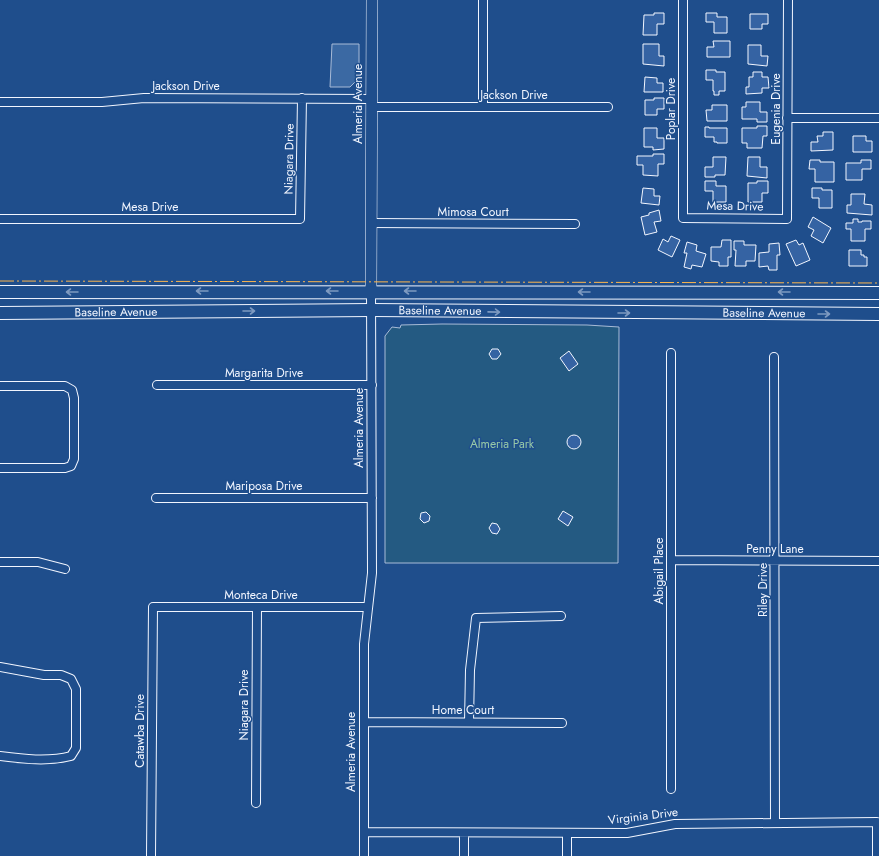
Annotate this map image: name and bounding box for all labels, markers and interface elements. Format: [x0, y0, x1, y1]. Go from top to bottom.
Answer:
street label: Almeria Avenue [349, 64, 367, 144]
street label: Eugenia Drive [767, 73, 785, 145]
street label: Jackson Drive [150, 77, 220, 95]
street label: Poplar Drive [662, 78, 680, 140]
street label: Jackson Drive [478, 86, 548, 104]
street label: Niagara Drive [279, 123, 299, 195]
street label: Mesa Drive [706, 197, 764, 215]
street label: Mesa Drive [122, 198, 178, 216]
street label: Mimosa Court [437, 203, 509, 221]
one-way arrow [196, 287, 209, 295]
one-way arrow [326, 287, 339, 295]
one-way arrow [404, 287, 417, 295]
one-way arrow [66, 288, 79, 296]
one-way arrow [578, 288, 591, 296]
one-way arrow [778, 288, 791, 296]
street label: Baseline Avenue [398, 301, 482, 320]
street label: Baseline Avenue [74, 303, 158, 321]
street label: Baseline Avenue [722, 304, 806, 322]
one-way arrow [242, 307, 255, 315]
one-way arrow [487, 308, 500, 316]
one-way arrow [617, 309, 630, 317]
one-way arrow [817, 310, 830, 318]
street label: Margarita Drive [225, 364, 303, 382]
street label: Almeria Avenue [350, 388, 368, 468]
park label: Almeria Park [470, 435, 535, 453]
street label: Mariposa Drive [225, 477, 303, 495]
street label: Abigail Place [650, 538, 668, 605]
street label: Penny Lane [746, 540, 804, 558]
street label: Riley Drive [754, 563, 772, 617]
street label: Monteca Drive [224, 586, 298, 604]
street label: Niagara Drive [235, 670, 253, 740]
street label: Catawba Drive [131, 694, 149, 768]
street label: Home Court [432, 701, 494, 719]
street label: Almeria Avenue [342, 712, 360, 792]
street label: Virginia Drive [607, 803, 679, 829]

